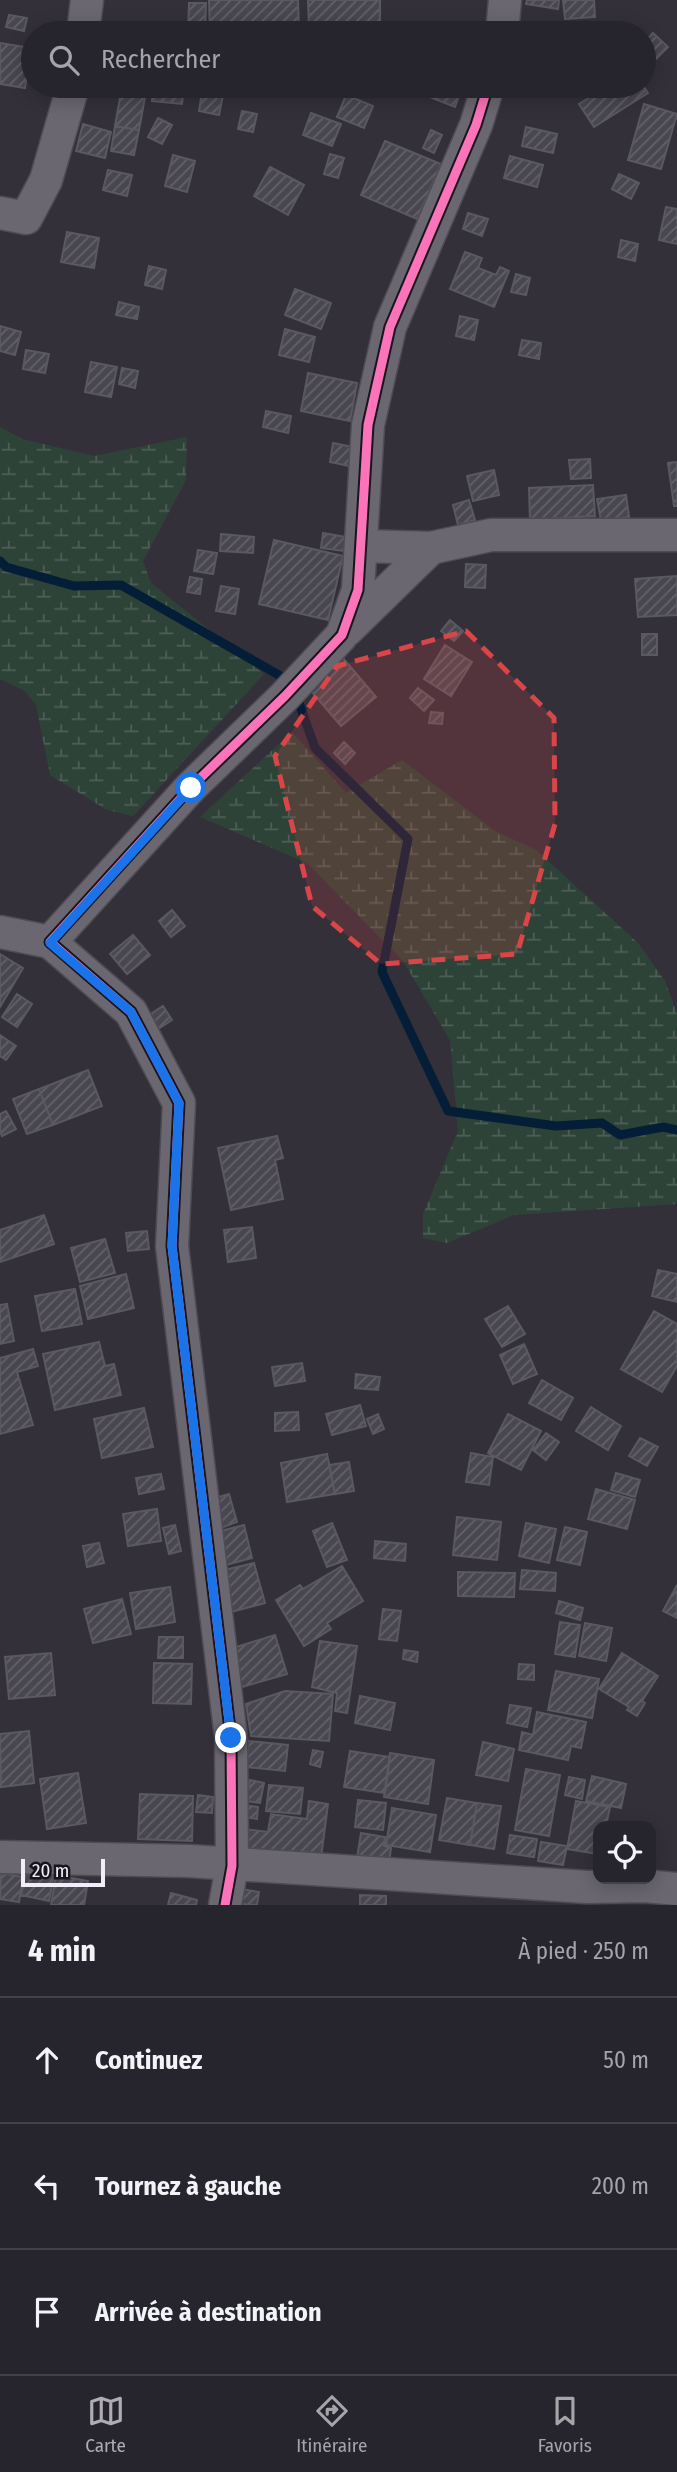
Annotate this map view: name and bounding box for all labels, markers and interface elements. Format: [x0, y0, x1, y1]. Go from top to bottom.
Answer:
search box [21, 21, 656, 98]
icon: search [45, 41, 83, 79]
text: Rechercher [101, 44, 220, 75]
route start [175, 772, 206, 803]
route end [215, 1722, 246, 1753]
map controls [593, 1821, 656, 1884]
button: locate [593, 1821, 656, 1884]
scale bar [21, 1856, 105, 1888]
text: 20 m [32, 1859, 69, 1882]
text: 4 min [28, 1933, 96, 1969]
text: À pied · 250 m [518, 1937, 649, 1965]
icon: ahead [28, 2041, 66, 2079]
text: Continuez [95, 2045, 202, 2076]
text: 50 m [603, 2046, 649, 2074]
icon: left [28, 2167, 66, 2205]
text: Tournez à gauche [95, 2171, 281, 2202]
text: 200 m [592, 2172, 649, 2200]
icon: arrive [28, 2293, 66, 2331]
text: Arrivée à destination [95, 2297, 322, 2328]
tab: Carte [85, 2392, 126, 2457]
tab: Itinéraire [296, 2392, 367, 2457]
tab: Favoris [538, 2392, 592, 2457]

